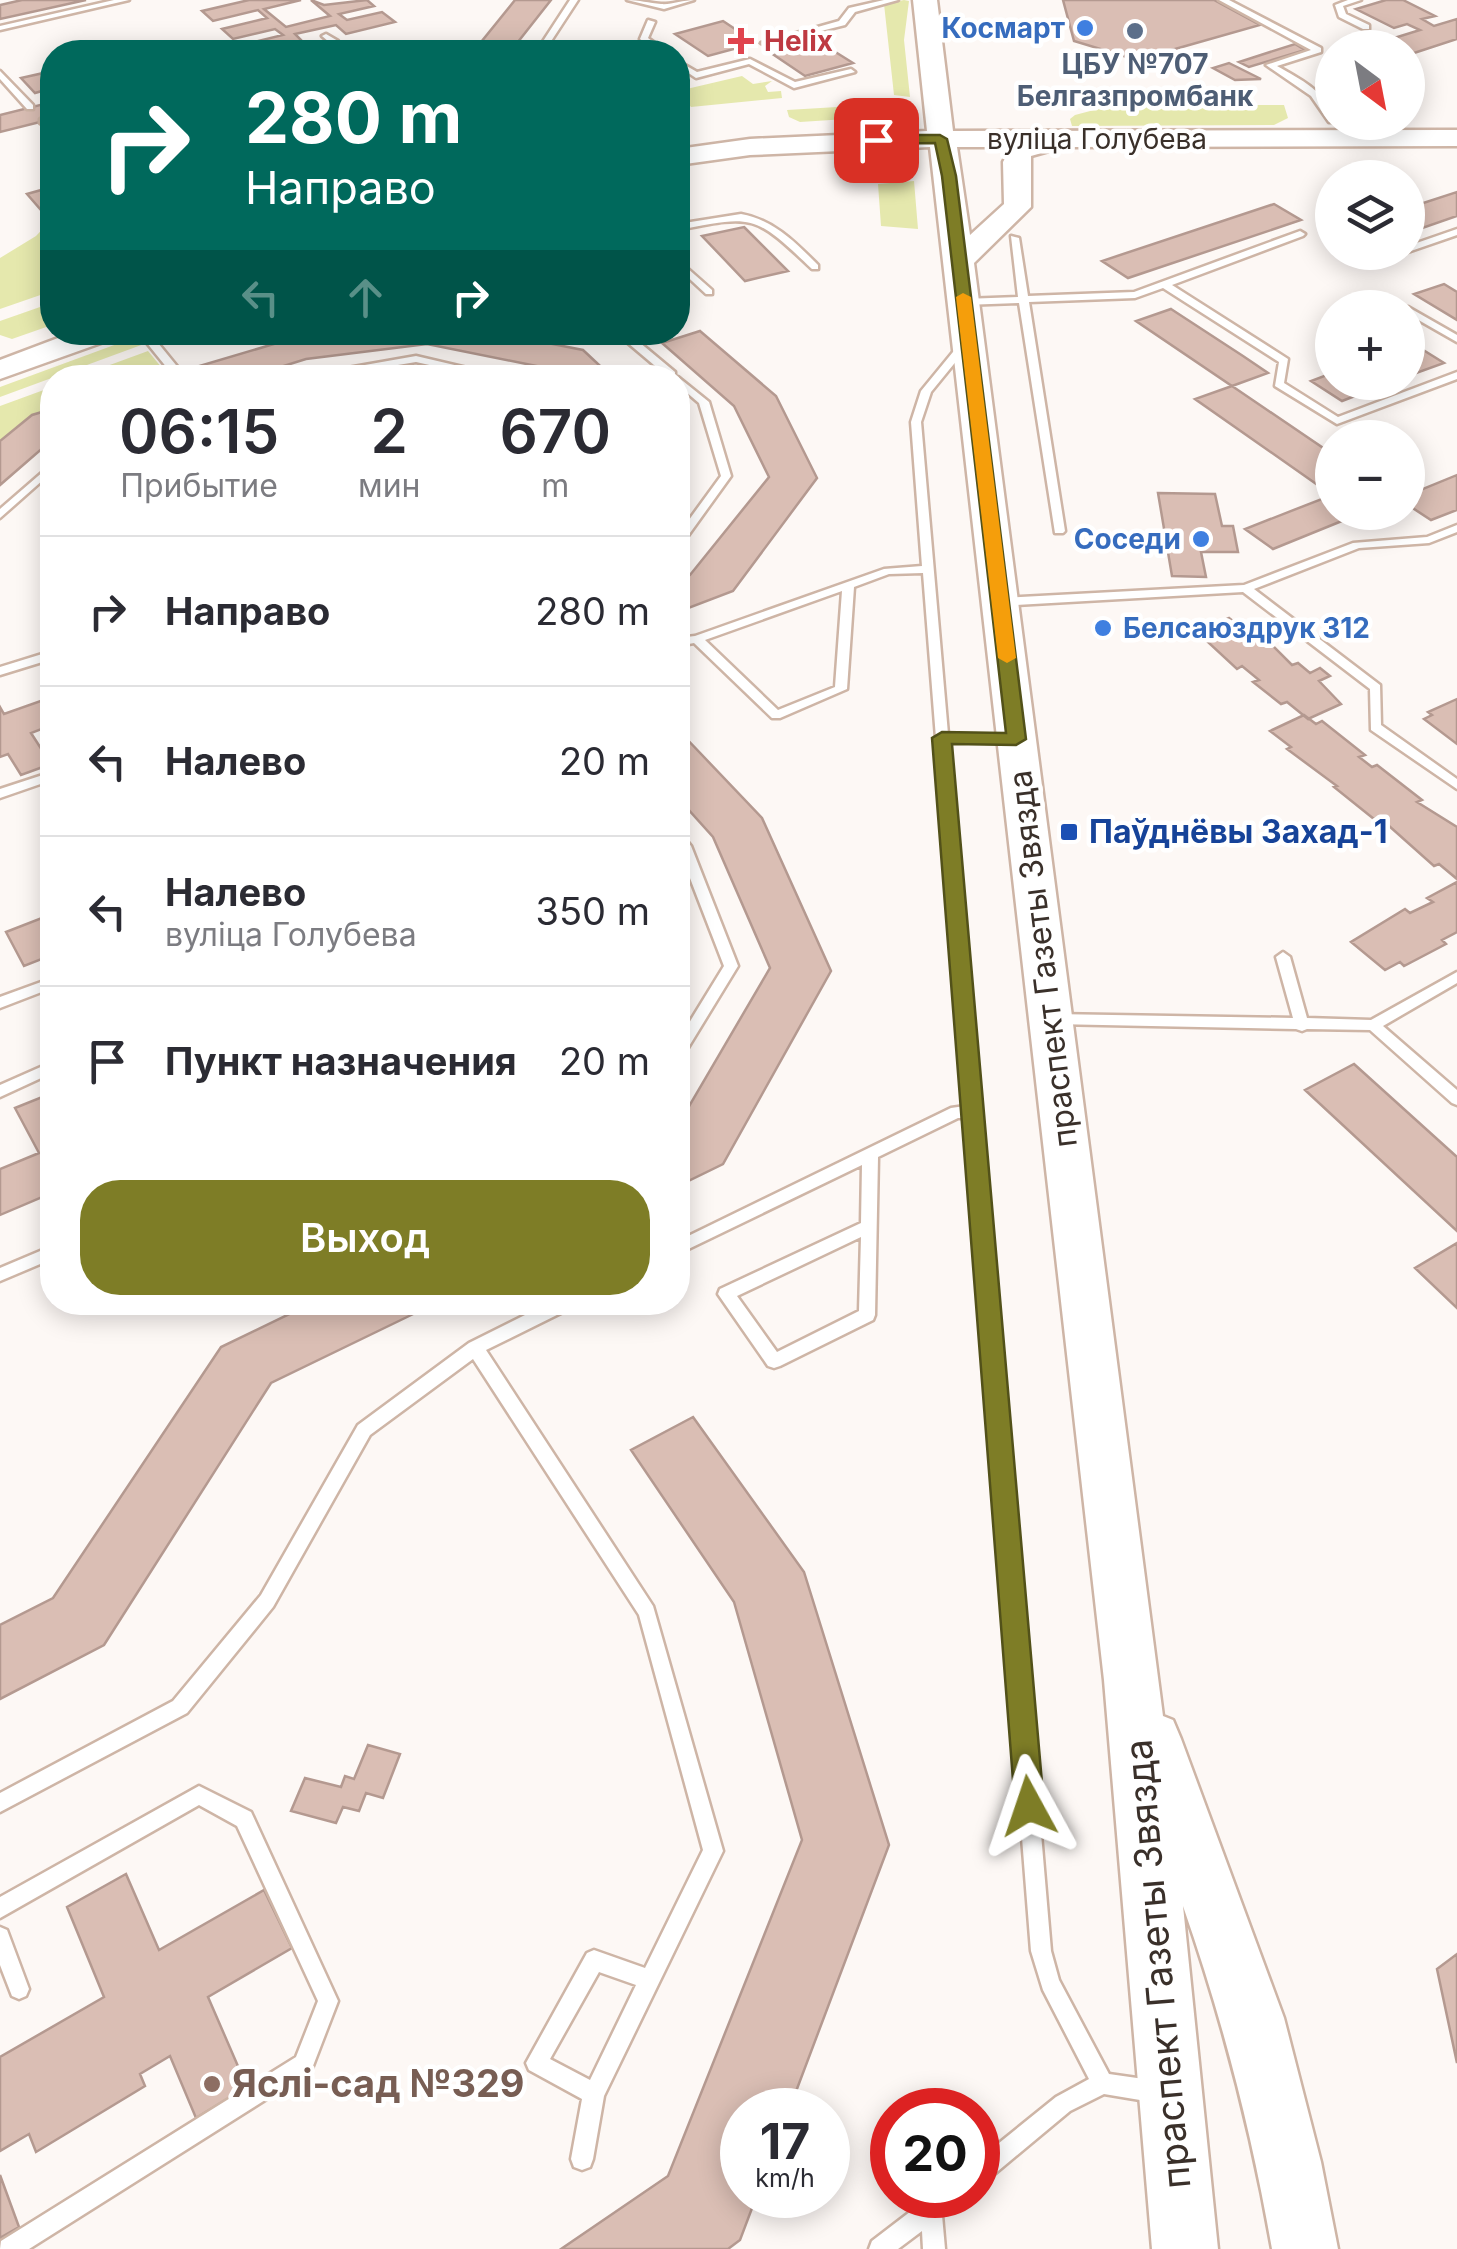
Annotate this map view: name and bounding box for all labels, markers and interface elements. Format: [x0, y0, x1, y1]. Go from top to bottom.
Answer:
place label: Космарт [941, 11, 1065, 45]
marker: Космарт [1074, 17, 1096, 39]
marker: ЦБУ №707 Белгазпромбанк [1124, 20, 1146, 42]
place label: Helix [764, 24, 833, 58]
marker: Helix [728, 28, 754, 54]
north arrow [1315, 30, 1425, 140]
map controls [1315, 30, 1425, 530]
place label: ЦБУ №707 Белгазпромбанк [1017, 47, 1254, 113]
text: 280 m [245, 75, 462, 160]
icon: right [80, 80, 210, 210]
pin [834, 98, 919, 183]
icon: arrive [849, 113, 904, 168]
street label: вуліца Голубева [987, 122, 1207, 156]
text: Направо [245, 160, 436, 215]
button: layers [1315, 160, 1425, 270]
icon: left [233, 270, 288, 325]
icon: ahead [338, 270, 393, 325]
icon: right [443, 270, 498, 325]
button: + [1315, 290, 1425, 400]
text: 06:15 [119, 395, 279, 467]
text: 2 [371, 395, 408, 467]
text: 670 [499, 395, 611, 467]
button: − [1315, 420, 1425, 530]
text: Прибытие [120, 466, 278, 505]
text: мин [358, 466, 421, 505]
text: m [541, 466, 569, 505]
place label: Соседи [1074, 522, 1181, 556]
marker: Соседи [1190, 528, 1212, 550]
icon: right [80, 584, 135, 639]
text: Направо [165, 588, 330, 634]
text: 280 m [535, 588, 650, 634]
place label: Белсаюздрук 312 [1123, 611, 1370, 645]
marker: Белсаюздрук 312 [1092, 617, 1114, 639]
icon: left [80, 734, 135, 789]
text: Налево [165, 738, 306, 784]
text: 20 m [559, 738, 650, 784]
street label: праспект Газеты Звязда [1000, 768, 1085, 1150]
place label: Паўднёвы Захад-1 [1089, 812, 1387, 851]
marker: Паўднёвы Захад-1 [1058, 821, 1080, 843]
text: Налево [165, 869, 306, 915]
icon: left [80, 884, 135, 939]
text: 350 m [535, 888, 650, 934]
text: вуліца Голубева [165, 915, 417, 954]
icon: arrive [80, 1034, 135, 1089]
text: Пункт назначения [165, 1038, 517, 1084]
text: 20 m [559, 1038, 650, 1084]
button: Выход [80, 1180, 650, 1295]
street label: праспект Газеты Звязда [1114, 1737, 1200, 2191]
position arrow [977, 1754, 1081, 1858]
place label: Яслі-сад №329 [232, 2060, 525, 2106]
marker: Яслі-сад №329 [201, 2073, 223, 2095]
speed limit sign: 20 [870, 2088, 1000, 2218]
text: 17 [760, 2111, 810, 2171]
text: km/h [755, 2163, 815, 2193]

